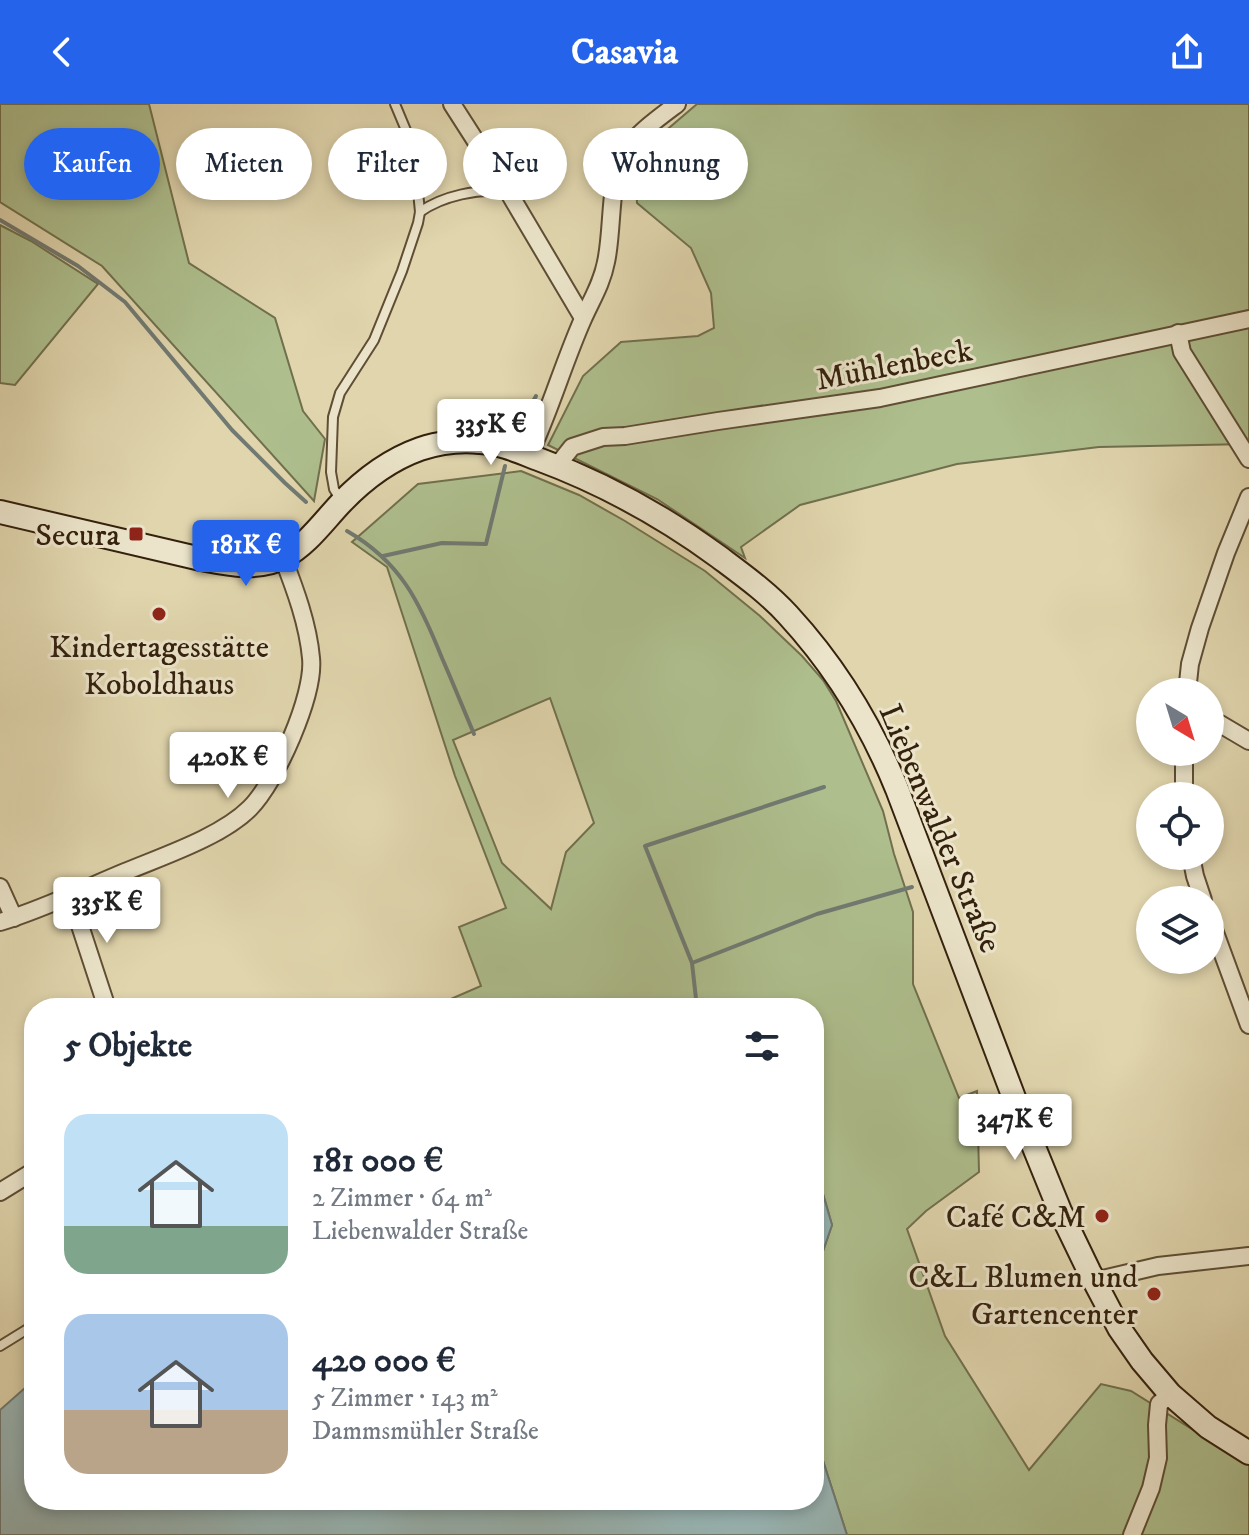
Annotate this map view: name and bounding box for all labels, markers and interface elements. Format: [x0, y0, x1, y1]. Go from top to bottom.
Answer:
icon: back [40, 30, 84, 74]
text: Casavia [571, 30, 678, 75]
icon: share [1165, 30, 1209, 74]
chip: Kaufen [24, 128, 160, 200]
chip: Mieten [176, 128, 312, 200]
chip: Filter [328, 128, 447, 200]
chip: Neu [463, 128, 567, 200]
chip: Wohnung [583, 128, 748, 200]
street label: Mühlenbeck [813, 331, 976, 401]
pin: 335K € [426, 399, 556, 467]
text: 335K € [455, 408, 527, 441]
place label: Secura [35, 516, 120, 556]
pin: 181K € [181, 520, 311, 588]
marker: Secura [127, 525, 145, 543]
text: 181K € [210, 529, 282, 562]
marker: Kindertagesstätte Koboldhaus [150, 605, 168, 623]
place label: Kindertagesstätte Koboldhaus [49, 628, 269, 705]
north arrow [1136, 678, 1224, 766]
map controls [1136, 678, 1224, 974]
street label: Liebenwalder Straße [869, 698, 1010, 959]
pin: 420K € [163, 732, 293, 800]
text: 420K € [188, 741, 268, 774]
button: locate [1136, 782, 1224, 870]
pin: 335K € [42, 877, 172, 945]
text: 335K € [71, 886, 143, 919]
button: layers [1136, 886, 1224, 974]
icon: filters [740, 1024, 784, 1068]
text: 5 Objekte [64, 1025, 192, 1067]
pin: 347K € [950, 1094, 1080, 1162]
text: 347K € [977, 1103, 1053, 1136]
text: 181 000 € [312, 1140, 443, 1182]
icon: home [128, 1146, 224, 1242]
text: 2 Zimmer · 64 m² [312, 1182, 492, 1215]
place label: Café C&M [946, 1198, 1086, 1238]
marker: Café C&M [1093, 1207, 1111, 1225]
text: Liebenwalder Straße [312, 1215, 528, 1248]
place label: C&L Blumen und Gartencenter [908, 1258, 1138, 1335]
marker: C&L Blumen und Gartencenter [1145, 1285, 1163, 1303]
text: 420 000 € [312, 1340, 456, 1382]
icon: home [128, 1346, 224, 1442]
text: 5 Zimmer · 143 m² [312, 1382, 498, 1415]
text: Dammsmühler Straße [312, 1415, 539, 1448]

